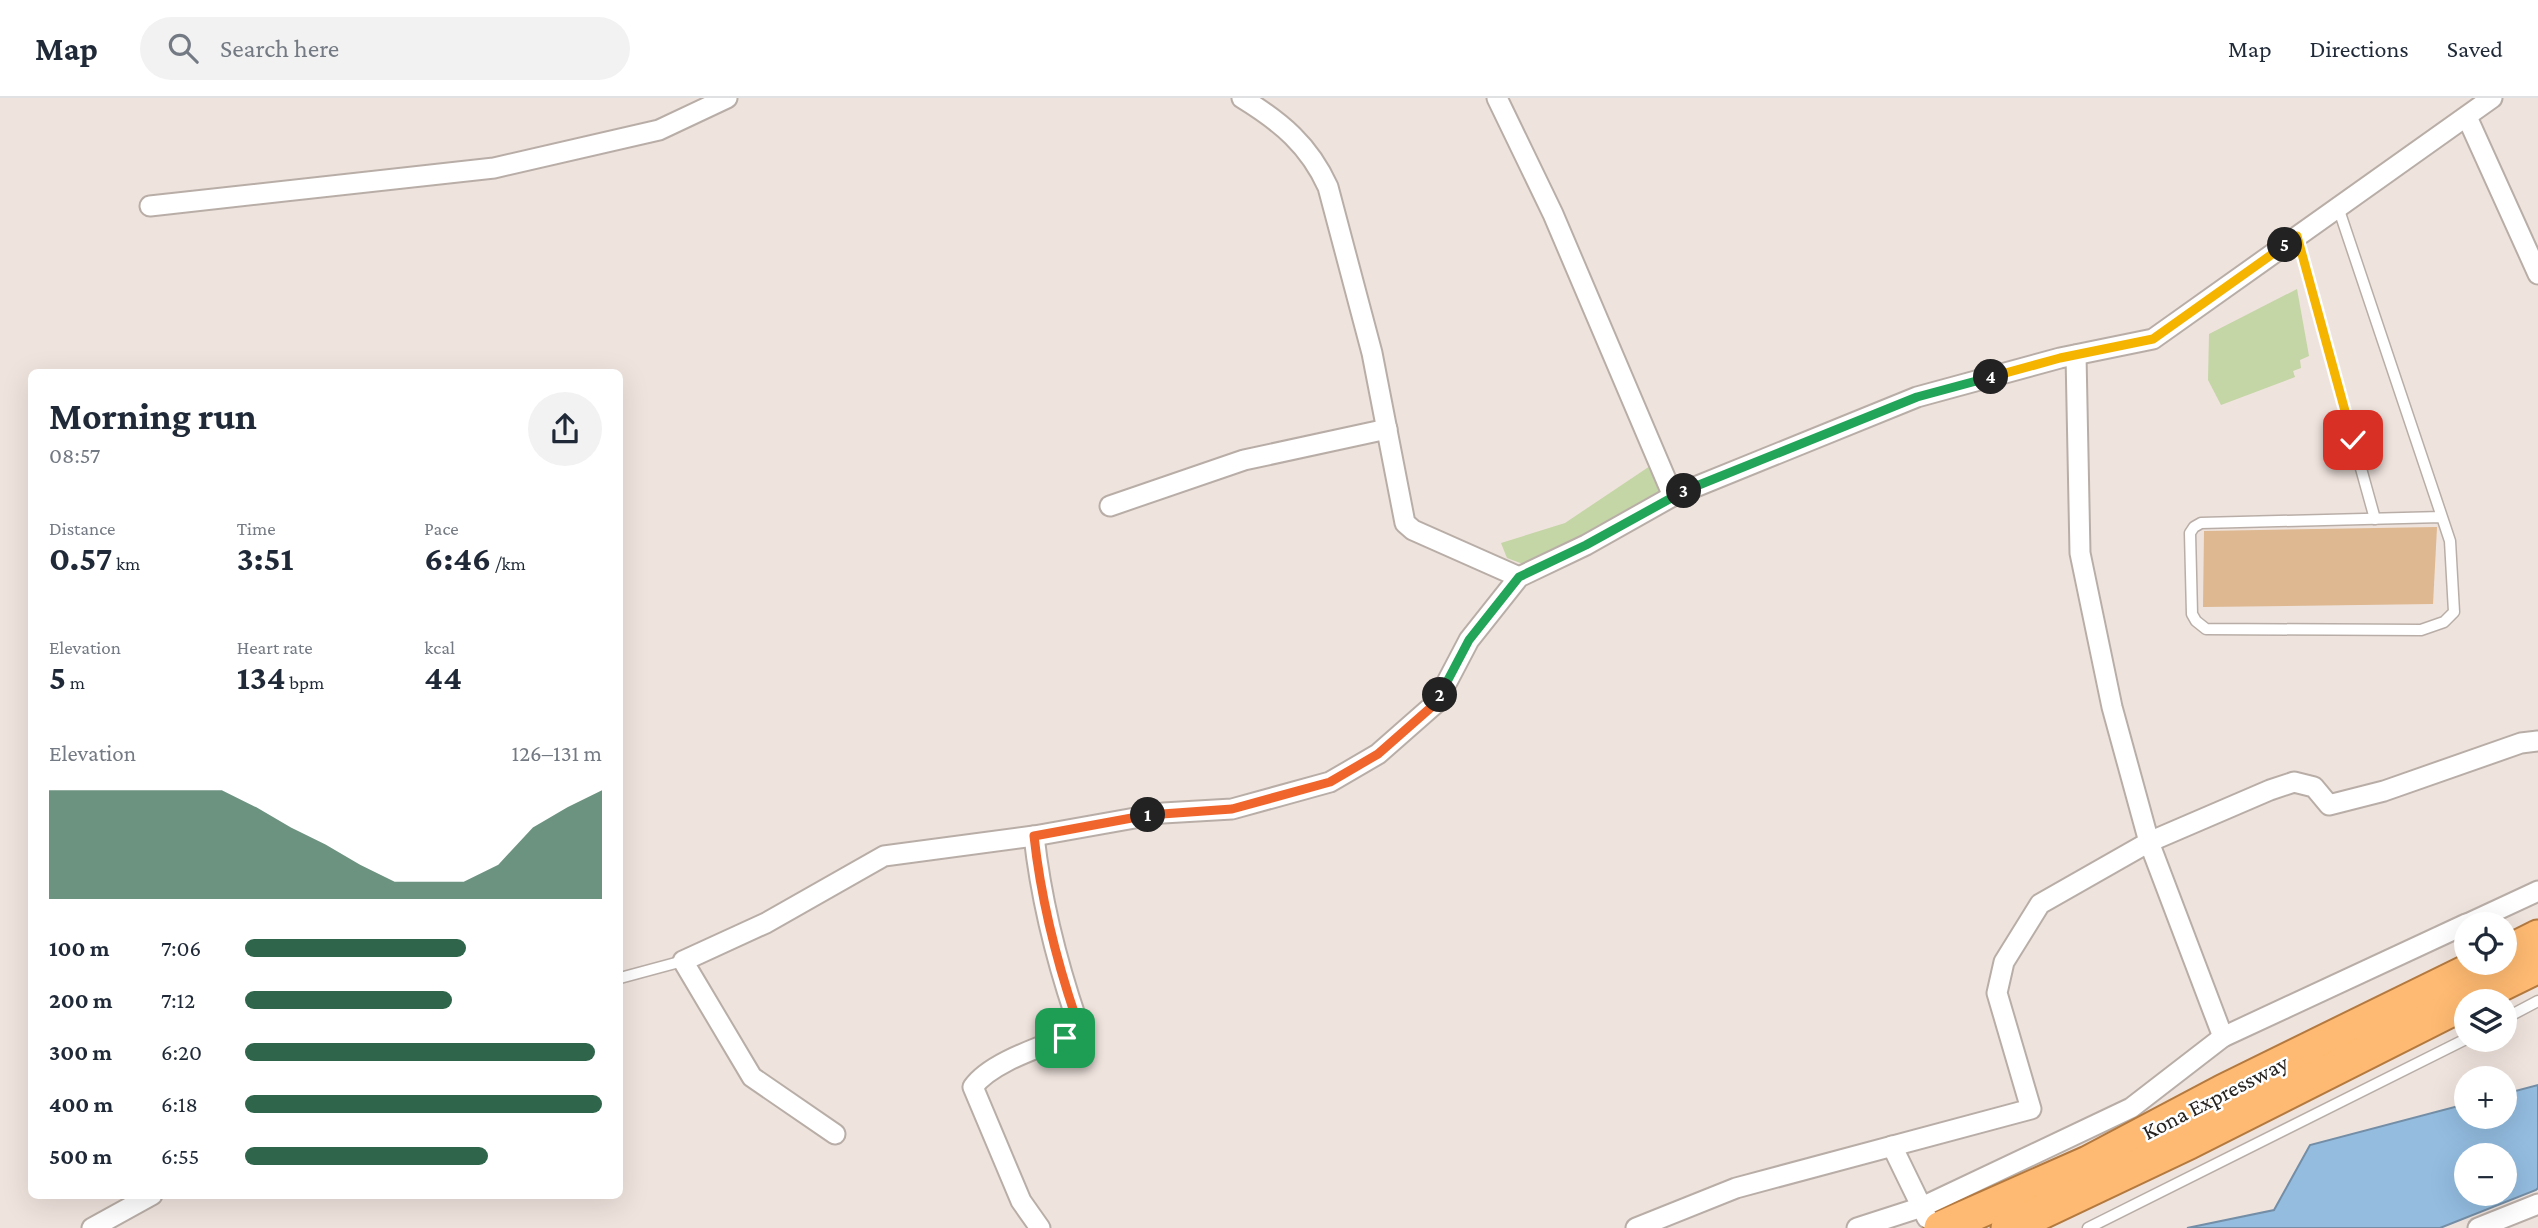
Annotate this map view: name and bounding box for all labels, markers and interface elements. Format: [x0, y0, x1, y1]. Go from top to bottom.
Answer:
search box [140, 17, 630, 80]
icon: search [164, 29, 202, 67]
text: Map [35, 30, 98, 67]
text: Search here [220, 34, 339, 63]
text: Map [2228, 35, 2272, 62]
text: Directions [2310, 35, 2409, 62]
text: Saved [2447, 35, 2503, 62]
pin: 5 [2268, 228, 2302, 262]
text: 5 [2280, 234, 2289, 255]
pin: 4 [1974, 360, 2008, 394]
text: 4 [1985, 366, 1996, 387]
button: share [528, 392, 602, 466]
text: Morning run [49, 395, 257, 437]
pin [2323, 410, 2383, 470]
icon: check [2334, 421, 2372, 459]
text: 08:57 [49, 442, 100, 468]
pin: 3 [1666, 474, 1702, 508]
text: 3 [1679, 480, 1688, 501]
text: Distance [49, 518, 115, 539]
text: Time [237, 518, 276, 539]
text: Pace [424, 518, 459, 539]
text: 0.57 [49, 539, 112, 578]
text: 3:51 [237, 539, 294, 578]
text: 6:46 [424, 539, 491, 578]
text: km [112, 553, 140, 574]
text: /km [491, 553, 526, 574]
text: Elevation [49, 637, 121, 658]
text: Heart rate [237, 637, 313, 658]
text: kcal [424, 637, 455, 658]
text: 5 [49, 658, 66, 697]
text: 134 [237, 658, 286, 697]
text: 44 [424, 658, 462, 697]
text: m [66, 672, 85, 693]
text: bpm [286, 672, 324, 693]
pin: 2 [1422, 678, 1458, 712]
text: 2 [1435, 684, 1444, 705]
text: Elevation [49, 740, 136, 766]
text: 126–131 m [512, 740, 602, 766]
pin: 1 [1130, 798, 1166, 832]
text: 1 [1144, 804, 1151, 825]
map controls [2454, 912, 2517, 1206]
button: locate [2454, 912, 2517, 975]
text: 100 m [49, 935, 109, 961]
text: 7:06 [161, 935, 201, 961]
text: 200 m [49, 987, 113, 1013]
text: 7:12 [161, 987, 195, 1013]
button: layers [2454, 989, 2517, 1052]
pin [1035, 1008, 1095, 1068]
icon: arrive [1046, 1019, 1084, 1057]
text: 300 m [49, 1039, 112, 1065]
text: 6:20 [161, 1039, 202, 1065]
street label: Kona Expressway [2138, 1049, 2293, 1145]
button: + [2454, 1066, 2517, 1129]
text: 400 m [49, 1091, 113, 1117]
text: 6:18 [161, 1091, 198, 1117]
text: 500 m [49, 1143, 112, 1169]
text: 6:55 [161, 1143, 199, 1169]
button: − [2454, 1143, 2517, 1206]

